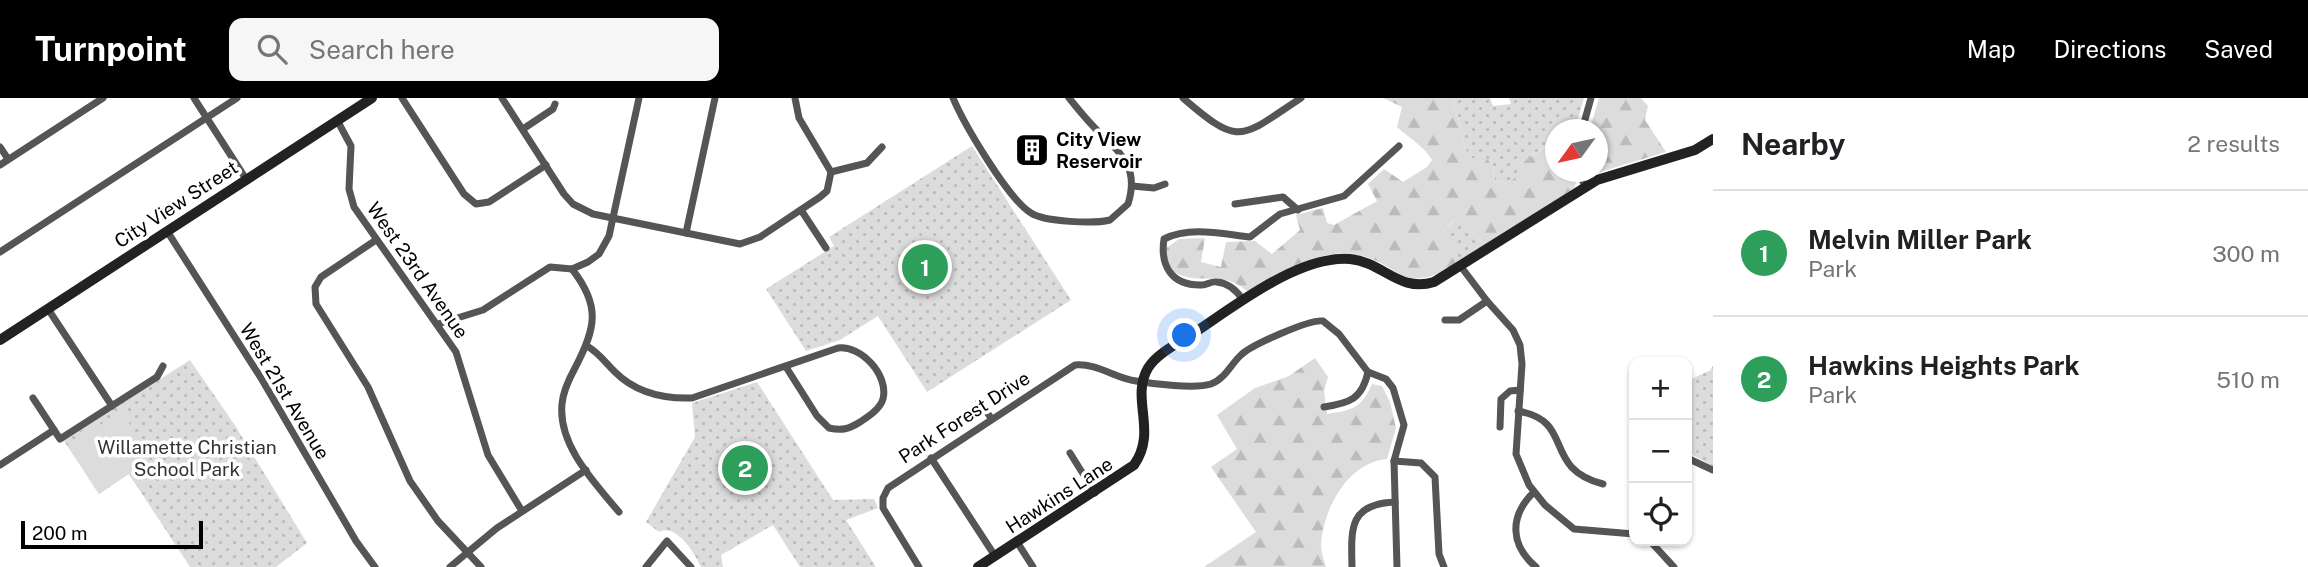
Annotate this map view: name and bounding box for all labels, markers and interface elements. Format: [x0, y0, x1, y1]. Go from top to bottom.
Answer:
search box [229, 18, 719, 81]
text: Turnpoint [35, 30, 187, 68]
icon: search [253, 30, 291, 68]
text: Search here [309, 34, 455, 65]
text: Map [1967, 35, 2016, 63]
text: Directions [2054, 35, 2166, 63]
text: Saved [2204, 35, 2273, 63]
north arrow [1545, 119, 1608, 182]
text: Nearby [1741, 126, 1845, 162]
place label: City View Reservoir [1056, 128, 1142, 172]
text: 2 results [2187, 130, 2280, 157]
building icon: City View Reservoir [1013, 131, 1051, 169]
street label: City View Street [110, 156, 242, 252]
street label: West 23rd Avenue [363, 198, 473, 342]
text: Melvin Miller Park [1808, 224, 2032, 255]
text: 1 [1759, 240, 1769, 267]
text: 300 m [2212, 240, 2280, 267]
pin: 1 [902, 241, 948, 293]
text: Park [1808, 255, 1857, 282]
your location [1167, 318, 1201, 352]
street label: West 21st Avenue [236, 319, 334, 463]
text: Hawkins Heights Park [1808, 350, 2080, 381]
map controls [1629, 357, 1692, 546]
button: + [1629, 357, 1692, 420]
street label: Park Forest Drive [894, 366, 1034, 468]
text: 2 [1757, 366, 1771, 393]
text: 510 m [2216, 366, 2280, 393]
text: Park [1808, 381, 1857, 408]
button: − [1629, 420, 1692, 483]
park label: Willamette Christian School Park [97, 436, 277, 480]
pin: 2 [722, 442, 768, 494]
street label: Hawkins Lane [1001, 452, 1117, 538]
button: locate [1629, 483, 1692, 546]
scale bar [21, 518, 203, 550]
text: 200 m [32, 522, 88, 544]

